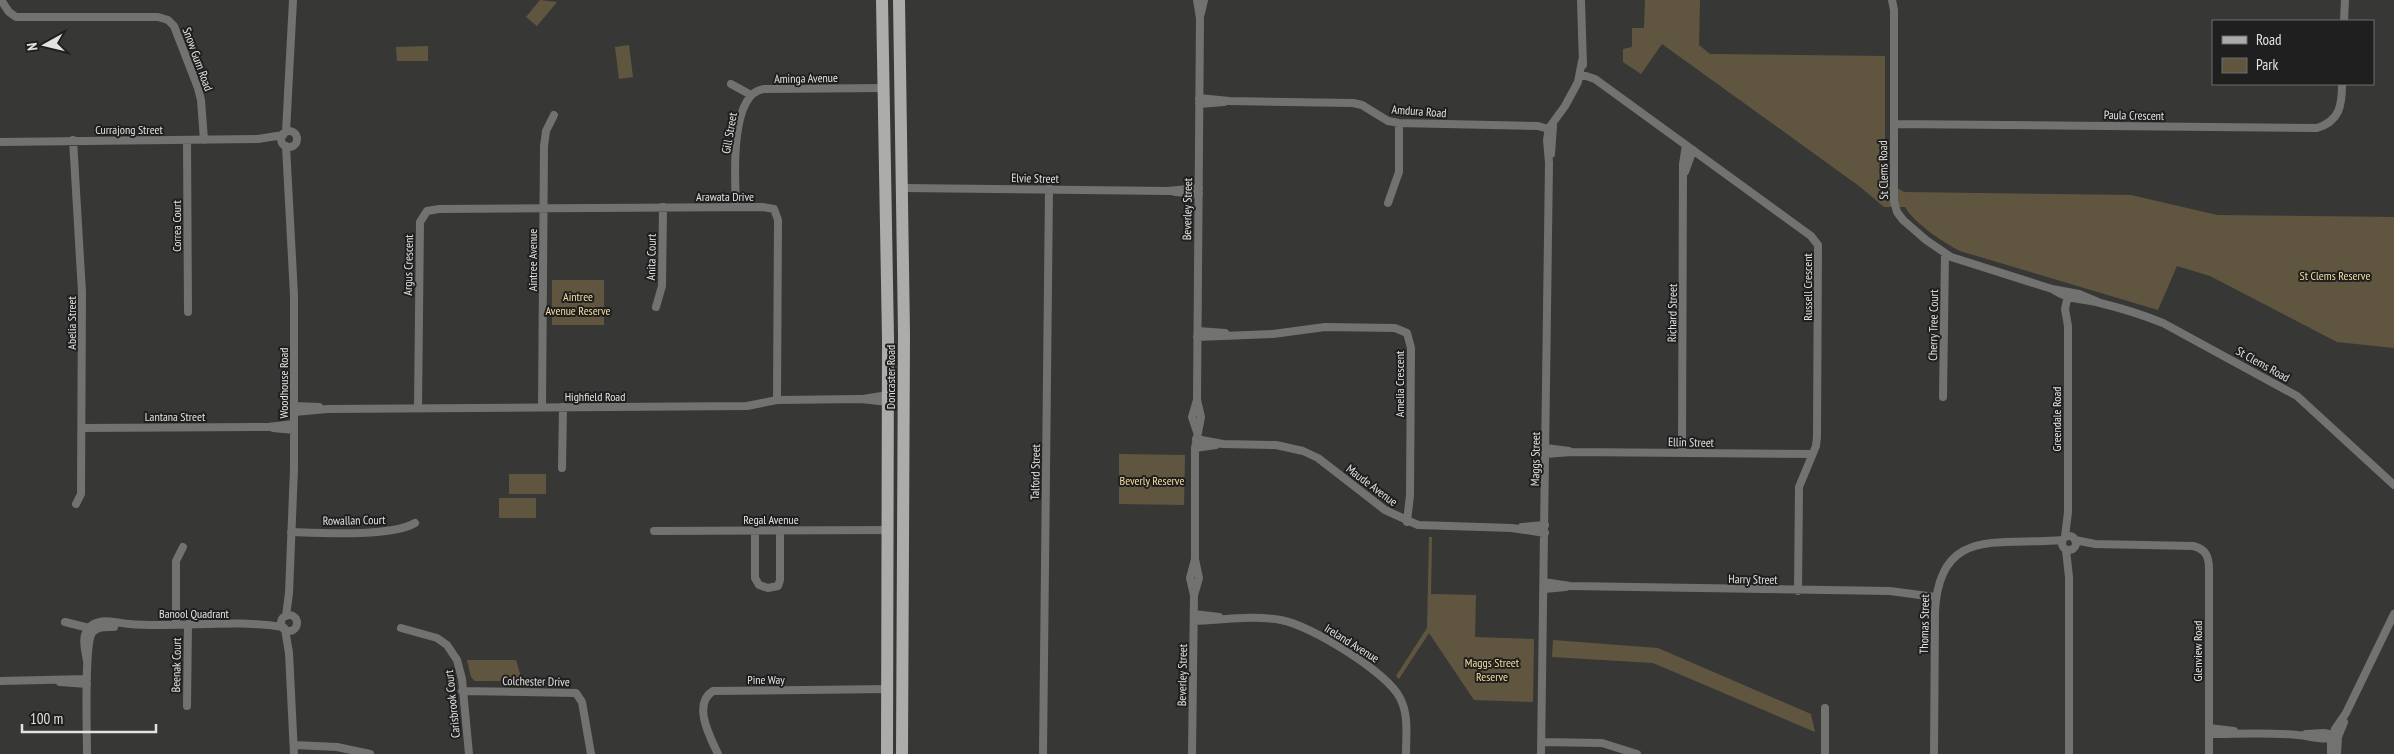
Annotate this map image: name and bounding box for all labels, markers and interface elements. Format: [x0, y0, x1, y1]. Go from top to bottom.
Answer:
north arrow [20, 20, 70, 70]
legend [2212, 20, 2374, 85]
street label: Snow Gum Road [180, 25, 216, 93]
text: Road [2256, 30, 2282, 49]
text: N [23, 42, 42, 52]
text: Park [2256, 55, 2278, 74]
street label: Aminga Avenue [774, 70, 838, 86]
street label: Amdura Road [1391, 102, 1447, 120]
street label: Paula Crescent [2104, 107, 2165, 123]
street label: Gill Street [718, 111, 740, 155]
street label: Currajong Street [95, 122, 163, 137]
street label: St Clems Road [1875, 140, 1891, 200]
street label: Elvie Street [1011, 170, 1060, 186]
street label: Beverley Street [1179, 177, 1195, 240]
street label: Arawata Drive [696, 189, 754, 204]
street label: Correa Court [169, 199, 184, 252]
street label: Aintree Avenue [525, 229, 540, 291]
street label: Anita Court [643, 233, 659, 280]
street label: Argus Crescent [400, 234, 416, 296]
street label: Russell Crescent [1800, 253, 1815, 321]
park label: St Clems Reserve [2300, 268, 2370, 283]
street label: Richard Street [1664, 283, 1680, 342]
park label: Aintree Avenue Reserve [545, 289, 611, 318]
street label: Cherry Tree Court [1925, 289, 1941, 361]
street label: Abelia Street [64, 296, 79, 350]
street label: St Clems Road [2234, 343, 2292, 385]
street label: Doncaster Road [883, 345, 898, 409]
street label: Woodhouse Road [276, 348, 291, 418]
street label: Amelia Crescent [1392, 350, 1407, 417]
street label: Greendale Road [2049, 386, 2064, 452]
street label: Highfield Road [565, 389, 625, 404]
street label: Lantana Street [145, 409, 206, 424]
street label: Maggs Street [1527, 431, 1543, 486]
street label: Ellin Street [1668, 434, 1715, 450]
street label: Talford Street [1027, 443, 1043, 500]
street label: Maude Avenue [1343, 461, 1401, 509]
park label: Beverly Reserve [1120, 473, 1185, 488]
street label: Rowallan Court [322, 512, 386, 528]
street label: Regal Avenue [743, 512, 799, 527]
street label: Harry Street [1728, 571, 1779, 587]
street label: Thomas Street [1916, 593, 1932, 654]
street label: Banool Quadrant [159, 606, 230, 621]
street label: Ireland Avenue [1322, 620, 1382, 666]
street label: Glenview Road [2190, 621, 2205, 681]
street label: Beenak Court [168, 637, 184, 693]
street label: Beverley Street [1174, 643, 1190, 706]
park label: Maggs Street Reserve [1465, 655, 1520, 684]
street label: Carisbrook Court [441, 669, 463, 739]
street label: Pine Way [747, 672, 785, 687]
street label: Colchester Drive [502, 673, 570, 689]
scale bar [22, 702, 156, 734]
text: 100 m [30, 709, 63, 728]

